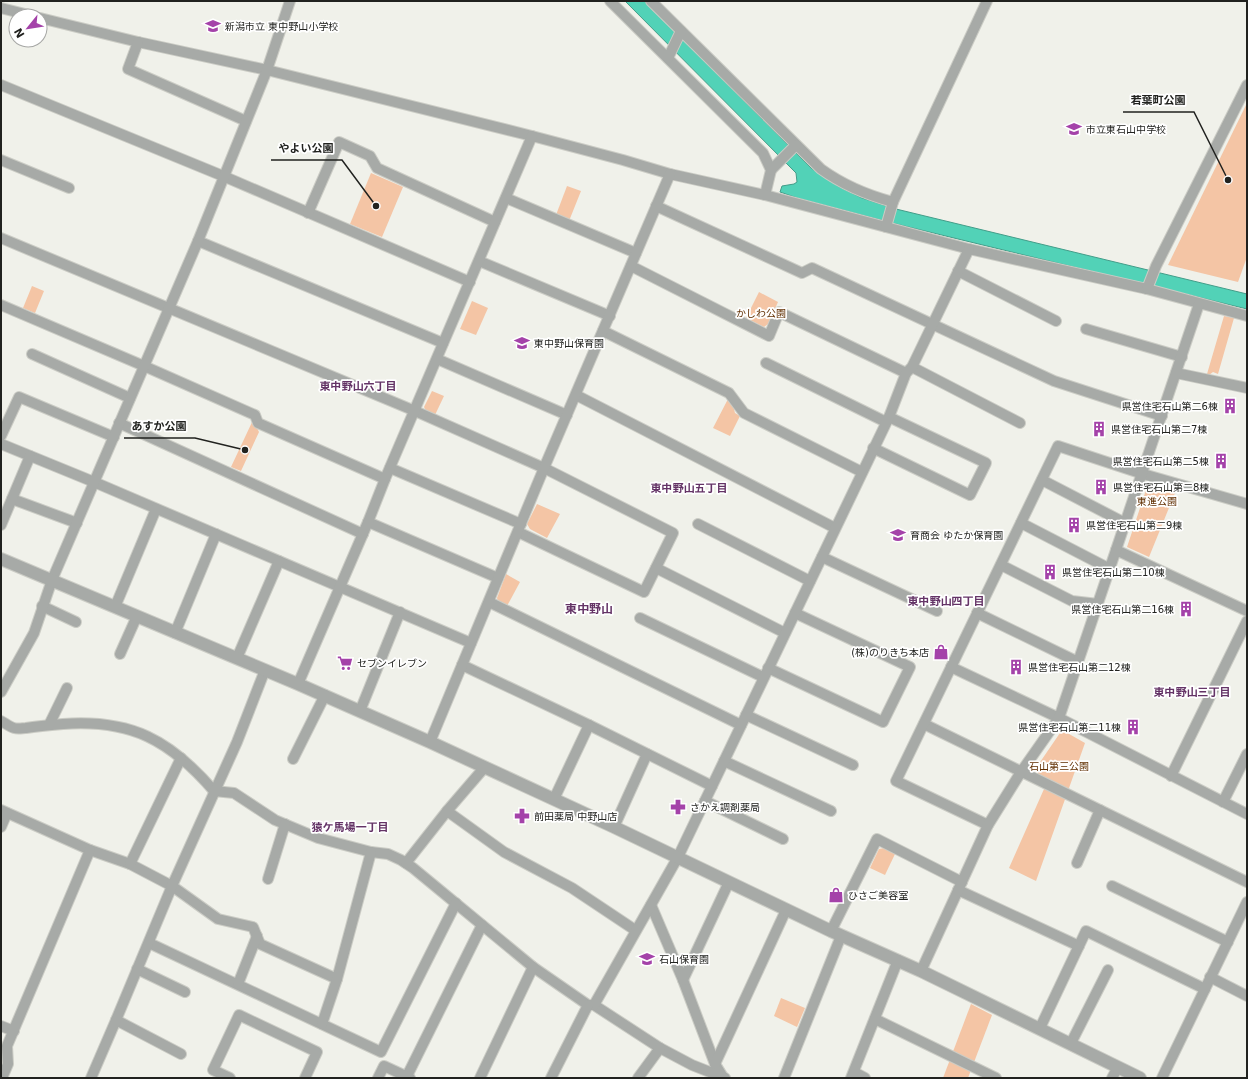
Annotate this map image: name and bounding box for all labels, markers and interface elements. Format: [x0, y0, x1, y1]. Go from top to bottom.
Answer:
north arrow [8, 8, 48, 48]
school or university icon: 新潟市立 東中野山小学校 [204, 17, 222, 35]
place label: 新潟市立 東中野山小学校 [225, 21, 338, 32]
text: N [12, 26, 28, 40]
callout: 若葉町公園 [1123, 89, 1194, 112]
text: 若葉町公園 [1131, 94, 1186, 107]
school or university icon: 市立東石山中学校 [1065, 120, 1083, 138]
place label: 市立東石山中学校 [1086, 124, 1166, 135]
callout: やよい公園 [271, 137, 342, 160]
text: やよい公園 [279, 142, 334, 155]
park label: かしわ公園 [736, 308, 786, 319]
school or university icon: 東中野山保育園 [513, 334, 531, 352]
place label: 東中野山保育園 [534, 338, 604, 349]
district label: 東中野山六丁目 [320, 380, 397, 393]
building icon: 県営住宅石山第二6棟 [1221, 397, 1239, 415]
place label: 県営住宅石山第二6棟 [1122, 401, 1218, 412]
callout: あすか公園 [124, 415, 195, 438]
text: あすか公園 [132, 420, 187, 433]
building icon: 県営住宅石山第二7棟 [1090, 420, 1108, 438]
place label: 県営住宅石山第二7棟 [1111, 424, 1207, 435]
building icon: 県営住宅石山第二5棟 [1212, 452, 1230, 470]
place label: 県営住宅石山第二5棟 [1113, 456, 1209, 467]
building icon: 県営住宅石山第二8棟 [1092, 478, 1110, 496]
district label: 東中野山五丁目 [651, 482, 728, 495]
place label: 県営住宅石山第二8棟 [1113, 482, 1209, 493]
park label: 東進公園 [1137, 496, 1177, 507]
building icon: 県営住宅石山第二9棟 [1065, 516, 1083, 534]
place label: 県営住宅石山第二9棟 [1086, 520, 1182, 531]
school or university icon: 育商会 ゆたか保育園 [889, 526, 907, 544]
place label: 育商会 ゆたか保育園 [910, 530, 1003, 541]
building icon: 県営住宅石山第二10棟 [1041, 563, 1059, 581]
place label: 県営住宅石山第二10棟 [1062, 567, 1165, 578]
district label: 東中野山四丁目 [908, 595, 985, 608]
building icon: 県営住宅石山第二16棟 [1177, 600, 1195, 618]
district label: 東中野山 [565, 602, 613, 616]
place label: 県営住宅石山第二16棟 [1071, 604, 1174, 615]
shop icon: (株)のりきち本店 [932, 643, 950, 661]
place label: (株)のりきち本店 [851, 647, 929, 658]
supermarket icon: セブンイレブン [336, 654, 354, 672]
place label: セブンイレブン [357, 658, 427, 669]
building icon: 県営住宅石山第二12棟 [1007, 658, 1025, 676]
place label: 県営住宅石山第二12棟 [1028, 662, 1131, 673]
district label: 東中野山三丁目 [1154, 686, 1231, 699]
building icon: 県営住宅石山第二11棟 [1124, 718, 1142, 736]
place label: 県営住宅石山第二11棟 [1018, 722, 1121, 733]
park label: 石山第三公園 [1029, 761, 1089, 772]
pharmacy icon: さかえ調剤薬局 [669, 798, 687, 816]
place label: さかえ調剤薬局 [690, 802, 760, 813]
pharmacy icon: 前田薬局 中野山店 [513, 807, 531, 825]
place label: 前田薬局 中野山店 [534, 811, 617, 822]
district label: 猿ケ馬場一丁目 [312, 821, 389, 834]
shop icon: ひさご美容室 [827, 886, 845, 904]
place label: ひさご美容室 [848, 890, 908, 901]
school or university icon: 石山保育園 [638, 950, 656, 968]
place label: 石山保育園 [659, 954, 709, 965]

